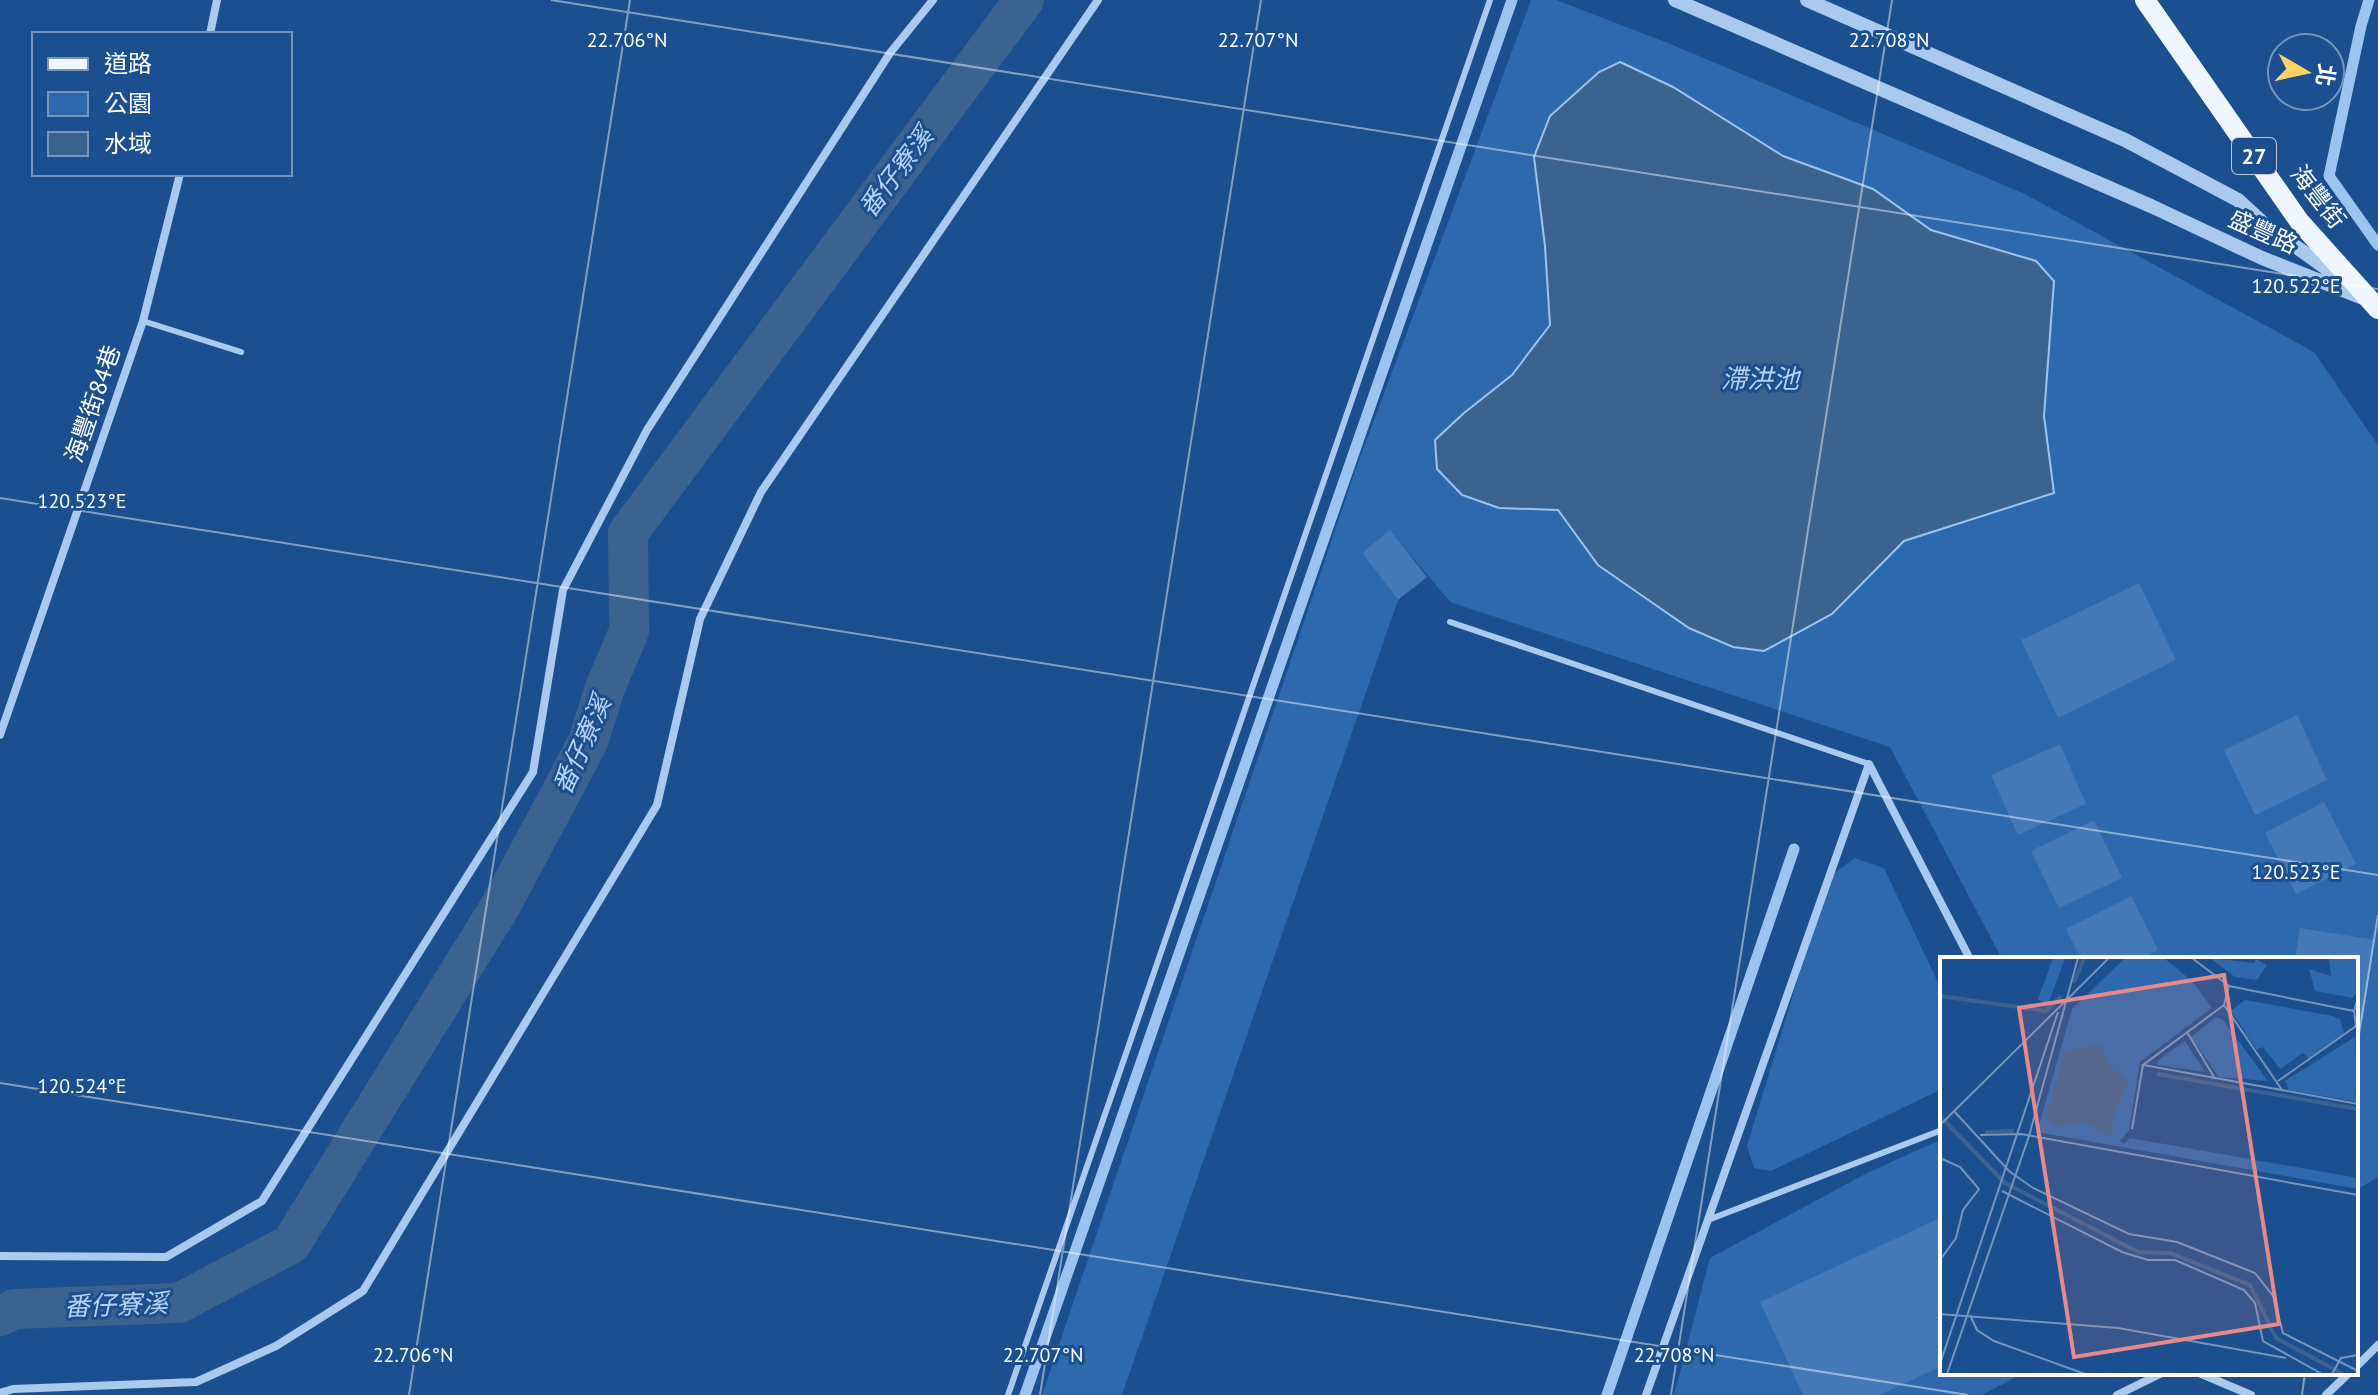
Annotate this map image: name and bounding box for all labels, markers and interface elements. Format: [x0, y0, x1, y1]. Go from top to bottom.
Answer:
text: 22.706°N [587, 27, 667, 53]
text: 22.707°N [1218, 27, 1298, 53]
text: 22.708°N [1849, 27, 1929, 53]
legend [32, 32, 292, 176]
north arrow [2266, 32, 2346, 112]
text: 道路 [104, 48, 152, 79]
text: 北 [2310, 62, 2341, 88]
text: 公園 [104, 88, 152, 119]
water label: 番仔寮溪 [851, 117, 942, 223]
text: 水域 [104, 128, 152, 159]
road number: 27 [2232, 138, 2276, 174]
street label: 海豐街 [2284, 159, 2353, 235]
street label: 盛豐路 [2224, 203, 2302, 260]
text: 120.522°E [2252, 273, 2340, 299]
street label: 海豐街84巷 [58, 341, 127, 467]
water label: 滯洪池 [1721, 362, 1802, 395]
text: 120.523°E [38, 488, 126, 514]
water label: 番仔寮溪 [545, 687, 619, 799]
text: 120.523°E [2252, 859, 2340, 885]
inset map [1940, 957, 2358, 1375]
text: 120.524°E [38, 1073, 126, 1099]
water label: 番仔寮溪 [63, 1286, 173, 1323]
text: 22.706°N [373, 1342, 453, 1368]
text: 22.707°N [1003, 1342, 1083, 1368]
text: 22.708°N [1634, 1342, 1714, 1368]

